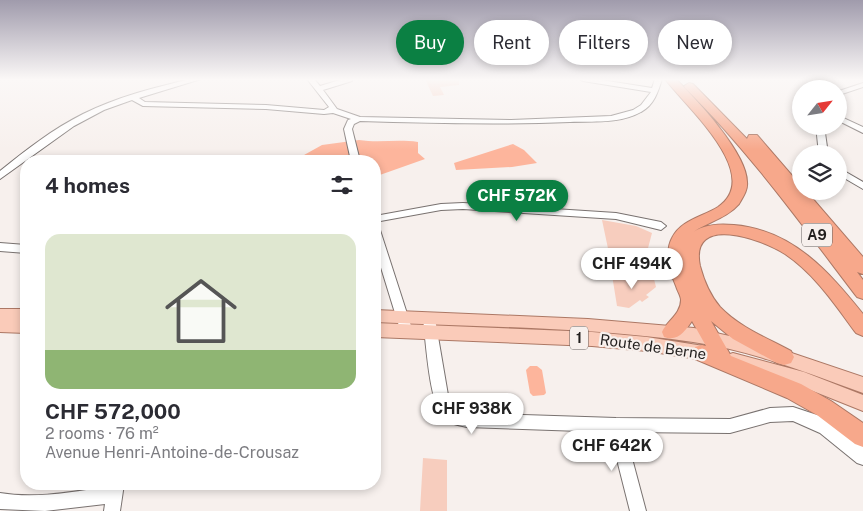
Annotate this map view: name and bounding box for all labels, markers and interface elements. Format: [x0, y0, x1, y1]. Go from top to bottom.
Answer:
chip: Buy [396, 20, 464, 65]
chip: Rent [474, 20, 549, 65]
chip: Filters [559, 20, 648, 65]
chip: New [658, 20, 732, 65]
north arrow [792, 80, 848, 135]
map controls [792, 80, 847, 200]
button: layers [792, 145, 847, 200]
icon: filters [328, 171, 356, 199]
text: 4 homes [45, 173, 130, 198]
pin: CHF 572K [465, 180, 569, 222]
text: CHF 572K [477, 186, 557, 205]
road number: A9 [802, 224, 832, 246]
pin: CHF 494K [580, 248, 684, 290]
text: CHF 494K [592, 254, 672, 273]
icon: home [156, 266, 246, 356]
road number: 1 [570, 326, 588, 349]
street label: Route de Berne [599, 331, 707, 362]
pin: CHF 938K [420, 392, 524, 435]
text: CHF 572,000 [45, 399, 181, 424]
text: CHF 938K [432, 399, 512, 418]
text: 2 rooms · 76 m² [45, 424, 159, 443]
pin: CHF 642K [560, 430, 664, 472]
text: CHF 642K [572, 436, 652, 455]
text: Avenue Henri-Antoine-de-Crousaz [45, 443, 299, 462]

